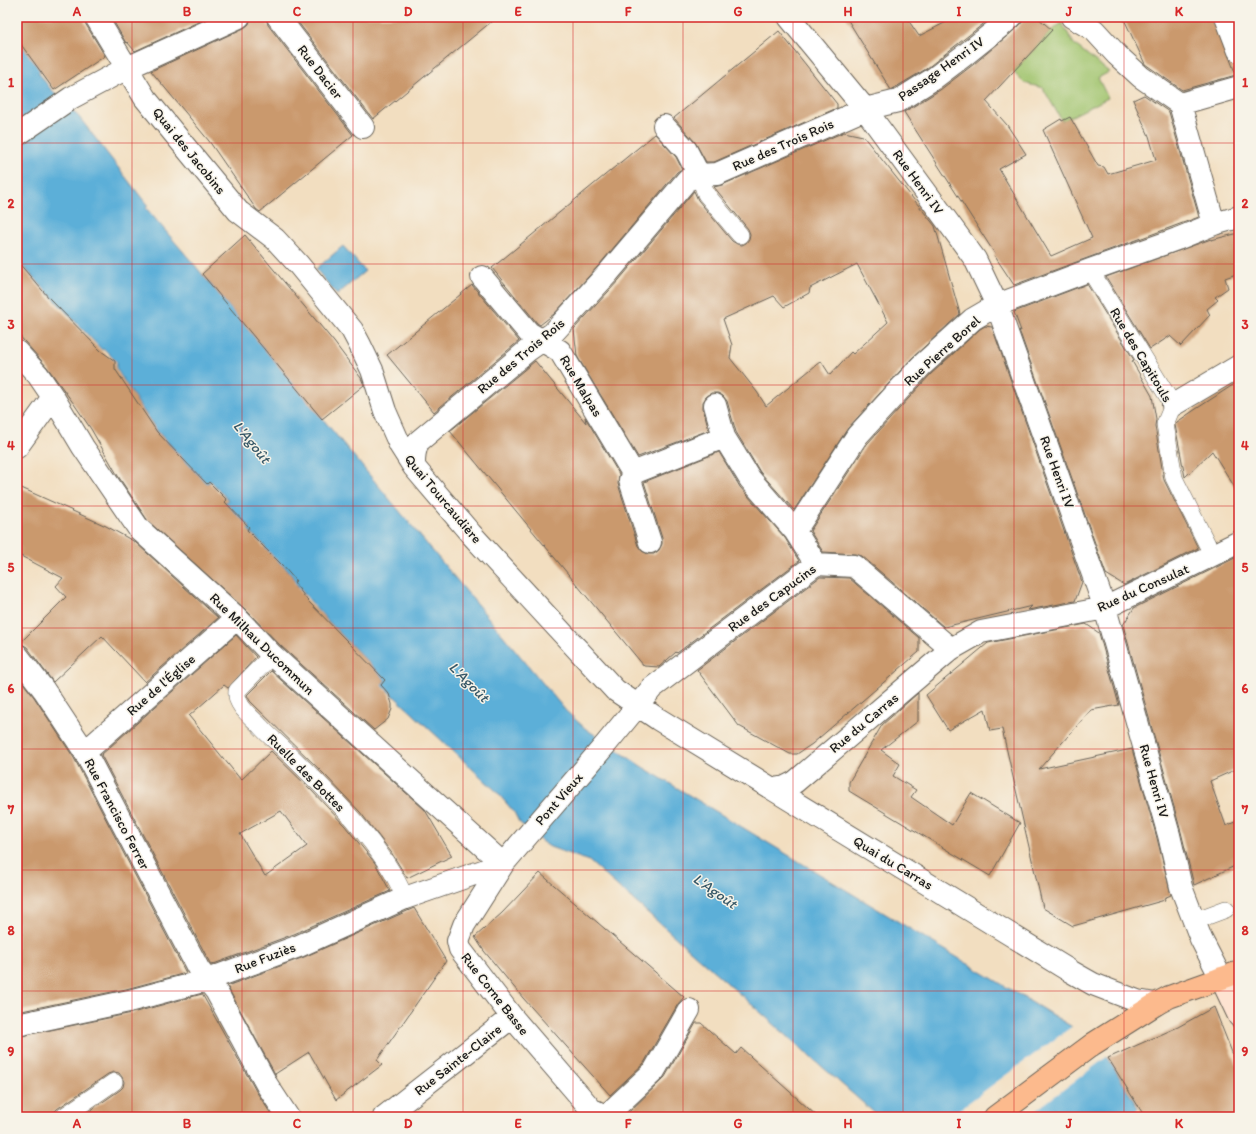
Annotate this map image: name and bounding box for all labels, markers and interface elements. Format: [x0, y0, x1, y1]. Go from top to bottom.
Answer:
text: A [72, 4, 82, 19]
text: B [183, 4, 192, 19]
text: C [293, 4, 302, 19]
text: D [404, 4, 413, 19]
text: E [514, 4, 522, 19]
text: F [625, 4, 632, 19]
text: G [734, 4, 743, 19]
text: H [844, 4, 853, 19]
text: I [957, 4, 962, 19]
text: J [1065, 4, 1073, 19]
text: K [1175, 4, 1184, 19]
street label: Passage Henri IV [895, 33, 988, 105]
street label: Rue Dacier [294, 41, 347, 103]
text: 1 [8, 75, 14, 90]
text: 1 [1242, 75, 1248, 90]
street label: Quai des Jacobins [149, 104, 229, 198]
street label: Rue des Trois Rois [730, 115, 836, 175]
street label: Rue Henri IV [889, 146, 948, 218]
text: 2 [8, 196, 15, 211]
text: 2 [1242, 196, 1249, 211]
street label: Rue des Capitouls [1106, 305, 1176, 405]
street label: Rue Pierre Borel [900, 312, 984, 390]
street label: Rue des Trois Rois [474, 314, 568, 398]
text: 3 [7, 317, 15, 332]
text: 3 [1241, 317, 1249, 332]
street label: Rue Malpas [556, 352, 606, 420]
water label: L'Agoût [230, 417, 275, 468]
street label: Rue Henri IV [1036, 433, 1078, 511]
text: 4 [7, 438, 15, 453]
text: 4 [1241, 438, 1249, 453]
street label: Quai Tourcaudière [401, 451, 485, 547]
text: 5 [8, 560, 15, 575]
street label: Rue des Capucins [724, 560, 820, 636]
street label: Rue du Consulat [1094, 560, 1192, 616]
text: 5 [1242, 560, 1249, 575]
street label: Rue Milhau Ducommun [206, 589, 318, 699]
street label: Rue de l'Église [123, 650, 199, 719]
water label: L'Agoût [445, 658, 494, 707]
text: 6 [8, 681, 15, 696]
text: 6 [1242, 681, 1249, 696]
street label: Rue du Carras [826, 689, 902, 757]
street label: Ruelle des Bottes [263, 730, 349, 816]
street label: Rue Henri IV [1135, 742, 1173, 821]
street label: Rue Francisco Ferrer [80, 755, 154, 873]
street label: Pont Vieux [531, 769, 587, 829]
text: 7 [7, 802, 15, 817]
text: 7 [1241, 802, 1249, 817]
street label: Quai du Carras [850, 832, 936, 894]
water label: L'Agoût [690, 869, 741, 913]
text: 8 [7, 923, 15, 938]
text: 8 [1241, 923, 1249, 938]
street label: Rue Fuziès [232, 939, 298, 977]
street label: Rue Corne Basse [457, 949, 533, 1039]
street label: Rue Sainte-Claire [411, 1020, 505, 1099]
text: 9 [8, 1044, 15, 1059]
text: 9 [1242, 1044, 1249, 1059]
text: A [72, 1116, 82, 1131]
text: B [183, 1116, 192, 1131]
text: C [293, 1116, 302, 1131]
text: D [404, 1116, 413, 1131]
text: E [514, 1116, 522, 1131]
text: F [625, 1116, 632, 1131]
text: G [734, 1116, 743, 1131]
text: H [844, 1116, 853, 1131]
text: I [957, 1116, 962, 1131]
text: J [1065, 1116, 1073, 1131]
text: K [1175, 1116, 1184, 1131]

